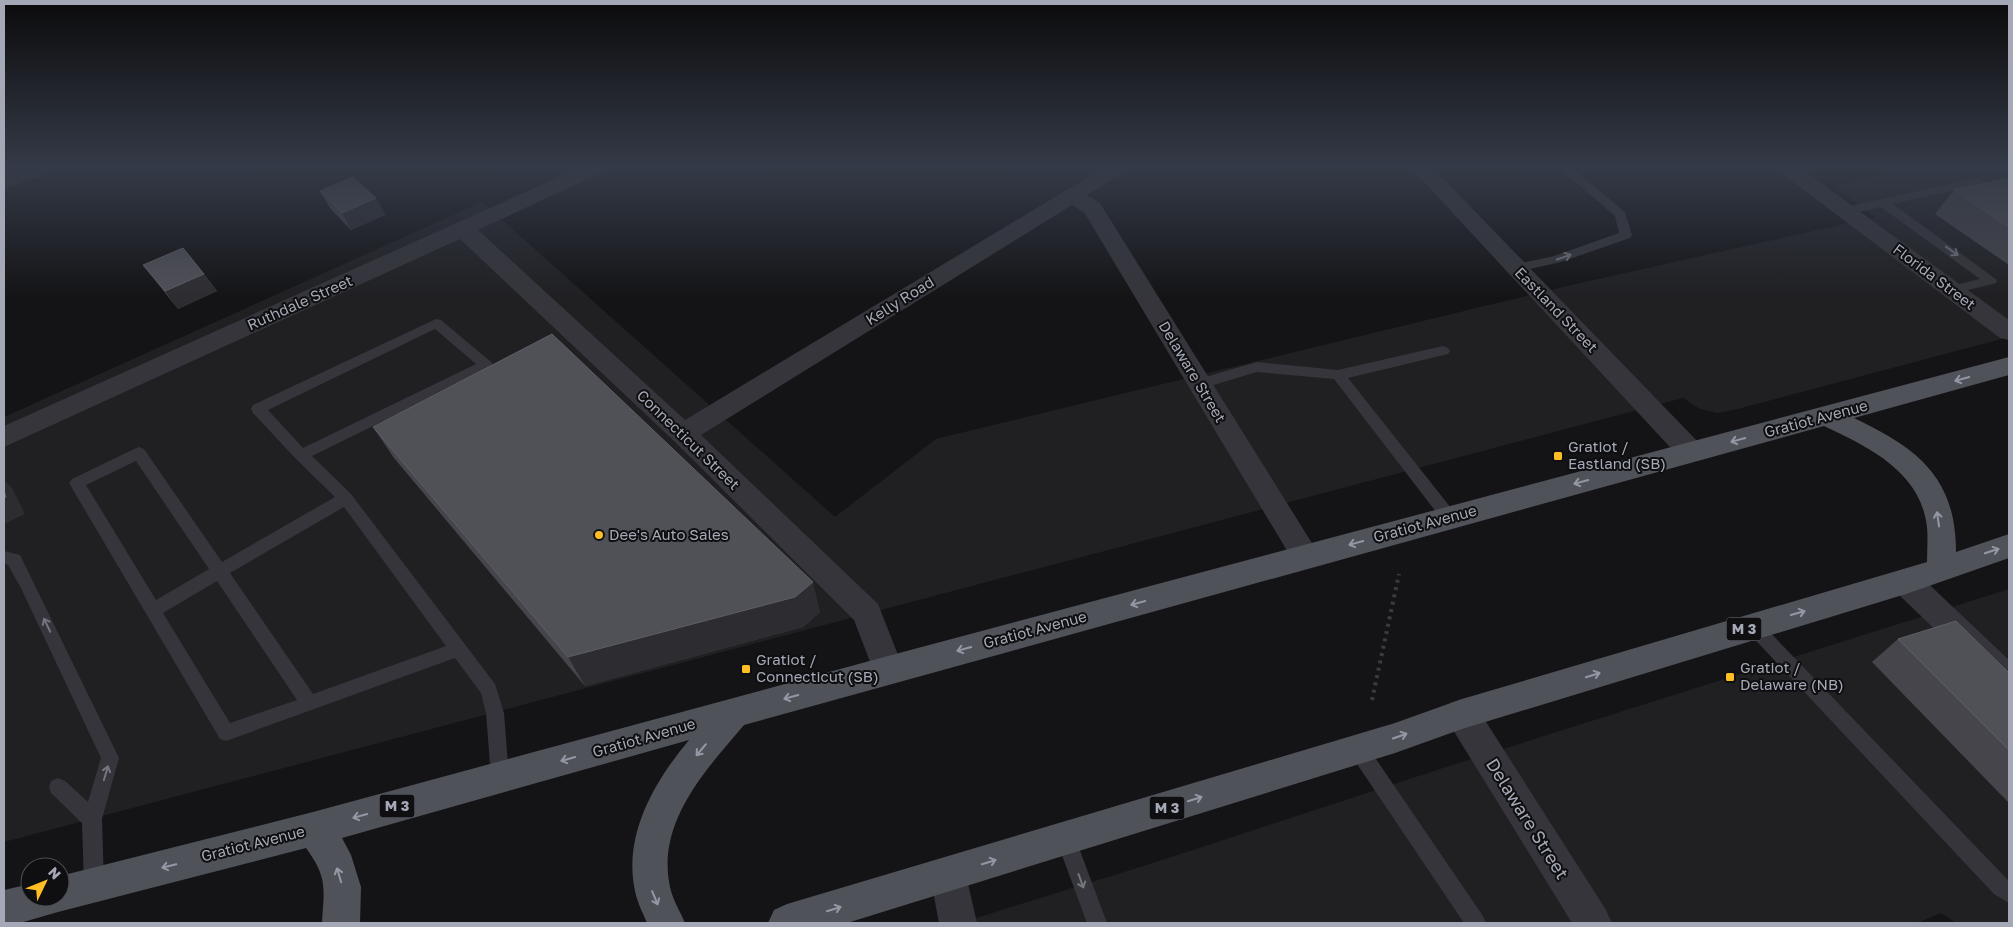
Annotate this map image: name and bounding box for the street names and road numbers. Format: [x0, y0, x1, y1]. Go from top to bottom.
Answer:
street label: Florida Street [1890, 239, 1979, 313]
street label: Eastland Street [1512, 263, 1602, 356]
street label: Ruthdale Street [244, 271, 355, 333]
street label: Kelly Road [862, 272, 937, 328]
street label: Delaware Street [1155, 317, 1230, 425]
street label: Connecticut Street [634, 386, 744, 493]
street label: Gratiot Avenue [1762, 396, 1870, 440]
street label: Gratiot Avenue [1371, 501, 1479, 545]
street label: Gratiot Avenue [981, 607, 1089, 651]
road number: M 3 [1726, 618, 1762, 640]
street label: Gratiot Avenue [590, 714, 698, 760]
street label: Delaware Street [1482, 754, 1574, 883]
road number: M 3 [380, 794, 414, 818]
road number: M 3 [1150, 796, 1184, 820]
street label: Gratiot Avenue [199, 821, 307, 865]

